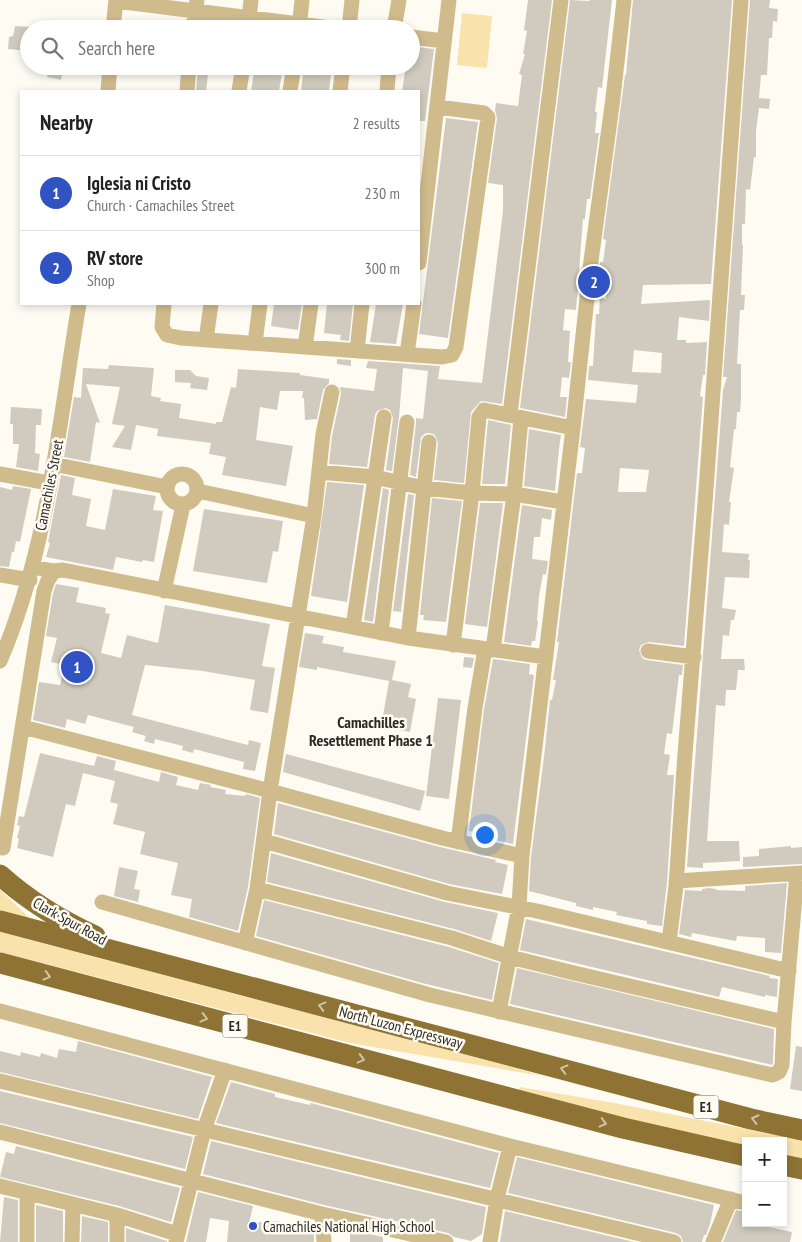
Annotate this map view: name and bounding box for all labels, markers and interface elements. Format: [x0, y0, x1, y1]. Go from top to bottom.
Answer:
search box [20, 20, 420, 75]
icon: search [38, 34, 66, 62]
text: Search here [78, 36, 155, 60]
text: Nearby [40, 109, 93, 136]
text: 2 results [353, 113, 400, 133]
text: Iglesia ni Cristo [87, 171, 191, 195]
text: 1 [52, 183, 60, 203]
text: 230 m [365, 183, 400, 203]
text: Church · Camachiles Street [87, 195, 234, 215]
text: RV store [87, 246, 143, 270]
text: 2 [52, 258, 60, 278]
text: 300 m [365, 258, 400, 278]
pin: 2 [578, 263, 610, 301]
text: Shop [87, 270, 115, 290]
street label: Camachiles Street [31, 438, 67, 532]
pin: 1 [61, 648, 93, 686]
district label: Camachilles Resettlement Phase 1 [309, 712, 433, 750]
your location [472, 822, 498, 848]
street label: Clark Spur Road [30, 893, 110, 949]
one-way arrow [42, 971, 51, 981]
one-way arrow [317, 1001, 326, 1012]
street label: North Luzon Expressway [337, 1001, 465, 1053]
one-way arrow [200, 1012, 208, 1023]
road number: E1 [222, 1014, 248, 1038]
one-way arrow [357, 1053, 366, 1064]
one-way arrow [560, 1065, 568, 1075]
road number: E1 [694, 1096, 718, 1118]
one-way arrow [750, 1114, 759, 1125]
one-way arrow [598, 1117, 606, 1127]
map controls [742, 1137, 787, 1227]
button: + [742, 1137, 787, 1182]
button: − [742, 1182, 787, 1227]
place label: Camachiles National High School [263, 1217, 435, 1236]
marker: Camachiles National High School [247, 1220, 259, 1232]

